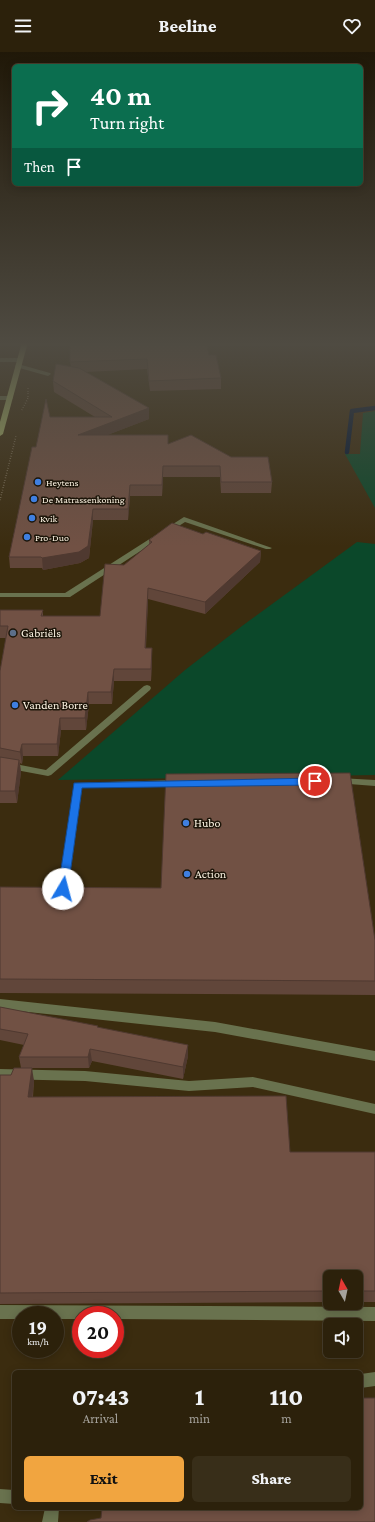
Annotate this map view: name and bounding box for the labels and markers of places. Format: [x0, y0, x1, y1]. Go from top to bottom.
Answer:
marker: Heytens [33, 477, 43, 487]
place label: Heytens [46, 477, 79, 488]
marker: De Matrassenkoning [29, 494, 39, 504]
place label: De Matrassenkoning [42, 494, 125, 505]
marker: Kvik [27, 513, 37, 523]
place label: Kvik [40, 513, 58, 524]
marker: Pro-Duo [22, 532, 32, 542]
place label: Pro-Duo [35, 532, 69, 543]
place label: Gabriëls [21, 626, 61, 640]
marker: Gabriëls [8, 628, 18, 638]
place label: Vanden Borre [23, 698, 88, 712]
marker: Vanden Borre [10, 700, 20, 710]
pin [298, 764, 332, 798]
place label: Hubo [194, 816, 220, 830]
marker: Hubo [181, 818, 191, 828]
place label: Action [195, 867, 227, 881]
marker: Action [182, 869, 192, 879]

